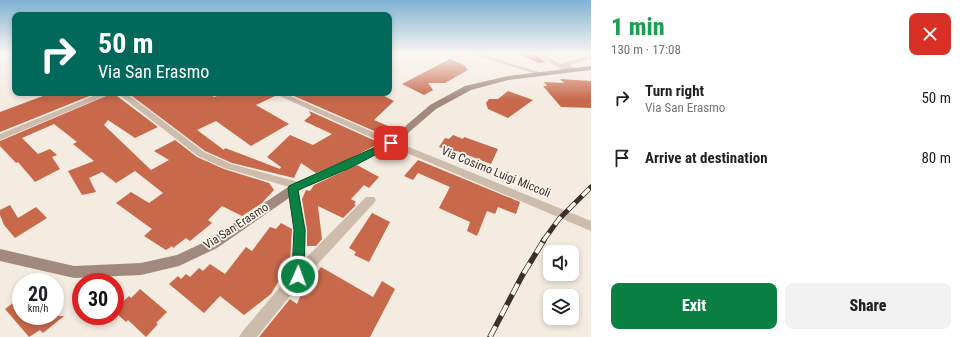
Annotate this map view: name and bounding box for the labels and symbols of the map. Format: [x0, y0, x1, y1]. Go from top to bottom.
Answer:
pin [374, 126, 408, 160]
street label: Via Cosimo Luigi Miccoli [439, 144, 553, 200]
street label: Via San Erasmo [201, 200, 271, 252]
position arrow [277, 255, 319, 297]
speed limit sign: 30 [72, 273, 124, 325]

